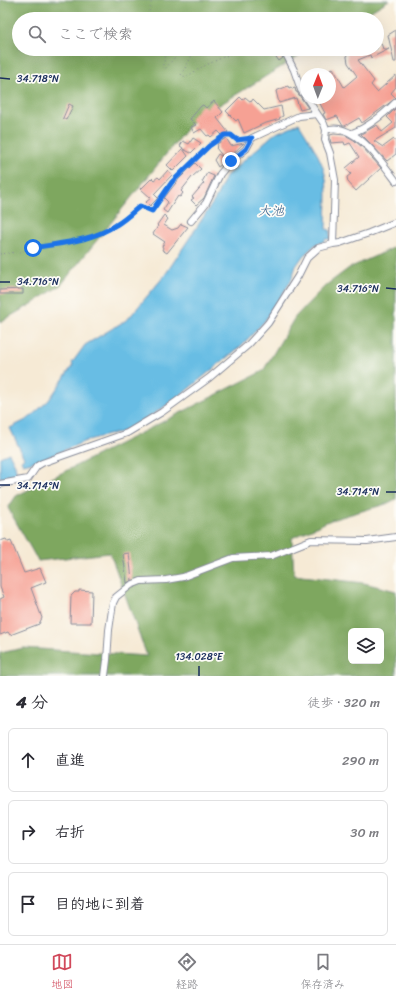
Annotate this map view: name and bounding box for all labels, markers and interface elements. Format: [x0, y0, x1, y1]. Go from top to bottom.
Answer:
search box [12, 12, 384, 56]
text: ここで検索 [58, 21, 133, 47]
icon: search [26, 23, 48, 45]
north arrow [300, 68, 336, 104]
text: 34.718°N [17, 70, 59, 88]
route end [222, 152, 240, 170]
water label: 大池 [258, 199, 285, 222]
route start [24, 239, 42, 257]
text: 34.716°N [17, 273, 59, 291]
text: 34.716°N [337, 280, 379, 298]
text: 34.714°N [17, 477, 59, 495]
text: 34.714°N [337, 483, 379, 501]
map controls [348, 628, 384, 664]
button: layers [348, 628, 384, 664]
text: 134.028°E [176, 648, 224, 666]
text: 4 分 [16, 687, 48, 717]
text: 徒歩 · 320 m [308, 691, 380, 714]
text: 直進 [55, 747, 85, 773]
icon: ahead [17, 749, 39, 771]
text: 290 m [342, 749, 379, 772]
text: 右折 [55, 819, 85, 845]
icon: right [17, 821, 39, 843]
text: 30 m [350, 821, 379, 844]
text: 目的地に到着 [55, 891, 145, 917]
icon: arrive [17, 893, 39, 915]
tab: 地図 [51, 951, 73, 994]
tab: 経路 [176, 951, 198, 994]
tab: 保存済み [301, 951, 345, 994]

